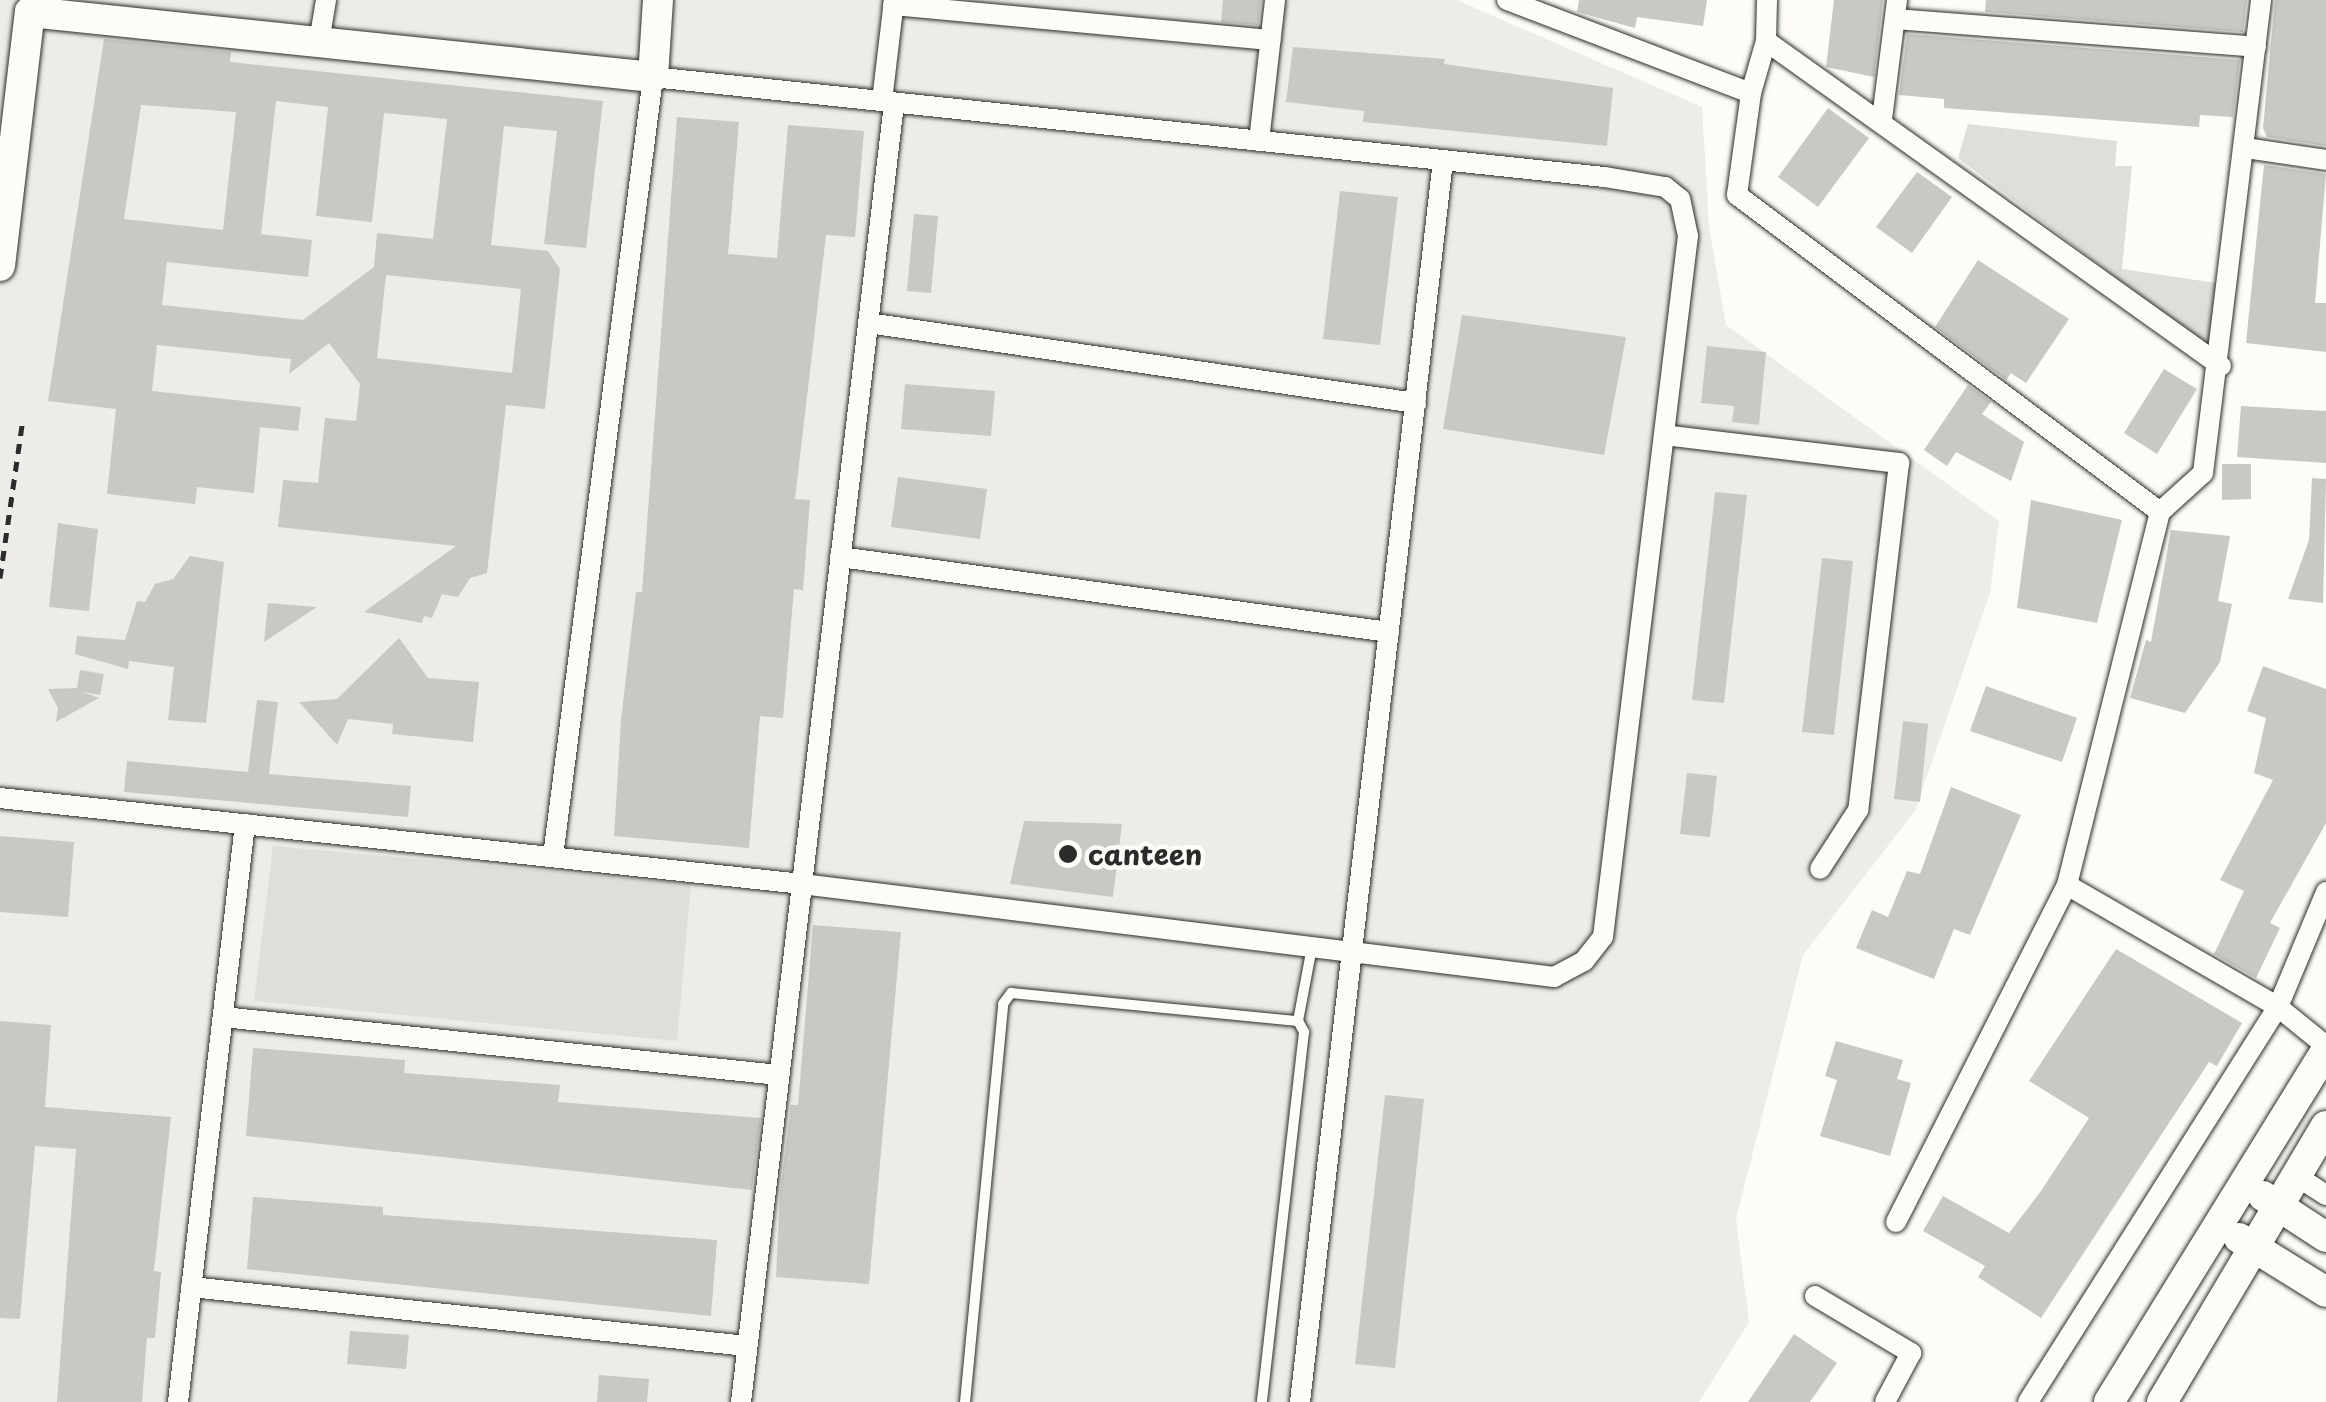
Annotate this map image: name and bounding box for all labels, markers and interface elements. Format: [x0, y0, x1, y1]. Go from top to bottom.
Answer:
place label: canteen [1088, 837, 1202, 871]
marker: canteen [1057, 843, 1079, 865]

